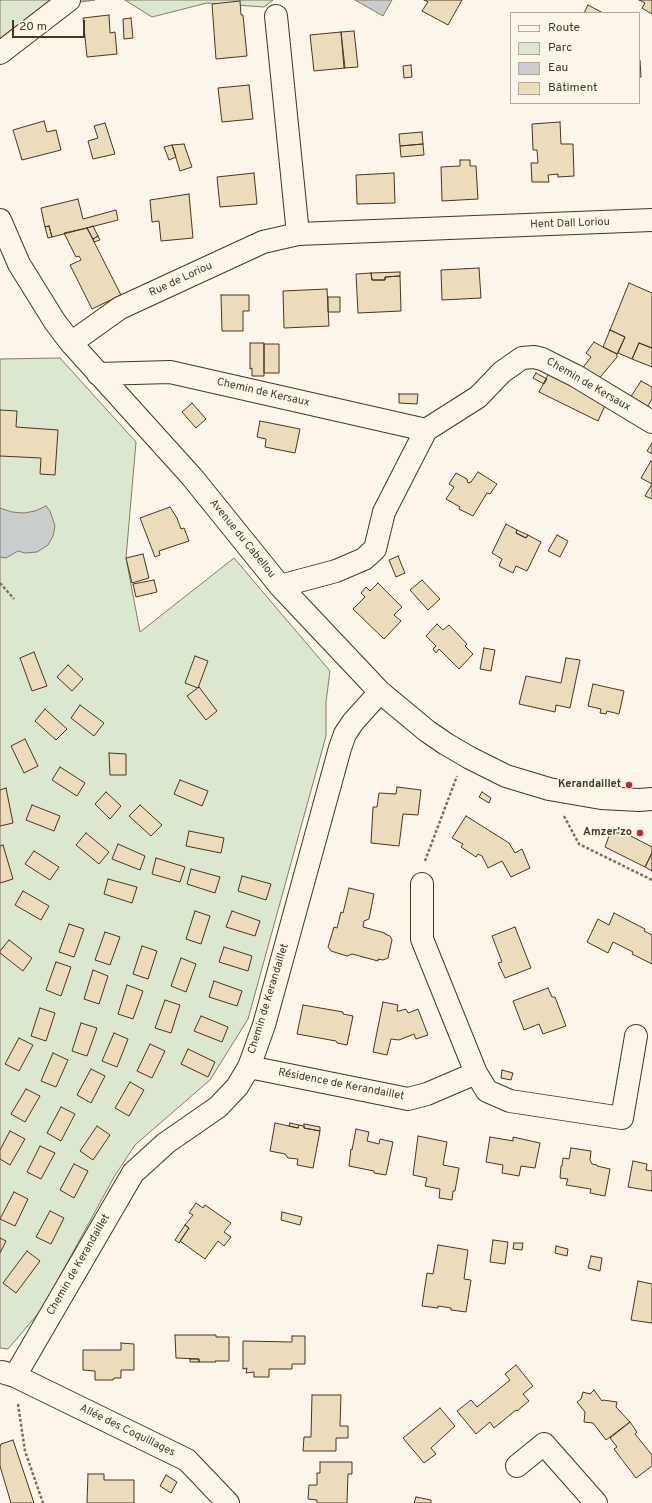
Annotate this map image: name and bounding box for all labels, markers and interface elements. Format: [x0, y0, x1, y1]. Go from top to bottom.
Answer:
scale bar [14, 12, 87, 38]
legend [510, 12, 640, 104]
text: 20 m [19, 19, 47, 35]
text: Route [548, 20, 580, 36]
text: Parc [548, 40, 572, 56]
text: Eau [548, 60, 568, 76]
text: Bâtiment [548, 80, 598, 96]
street label: Hent Dall Loriou [530, 216, 610, 232]
street label: Rue de Loriou [147, 260, 215, 300]
street label: Chemin de Kersaux [544, 356, 632, 414]
street label: Chemin de Kersaux [215, 376, 311, 410]
street label: Avenue du Cabellou [206, 497, 278, 581]
place label: Kerandaillet [558, 778, 621, 792]
marker: Kerandaillet [624, 780, 634, 790]
place label: Amzer’zo [583, 826, 632, 840]
marker: Amzer’zo [635, 828, 645, 838]
street label: Chemin de Kerandaillet [246, 942, 292, 1056]
street label: Résidence de Kerandaillet [277, 1066, 405, 1104]
street label: Chemin de Kerandaillet [45, 1212, 113, 1318]
street label: Allée des Coquillages [77, 1402, 177, 1460]

